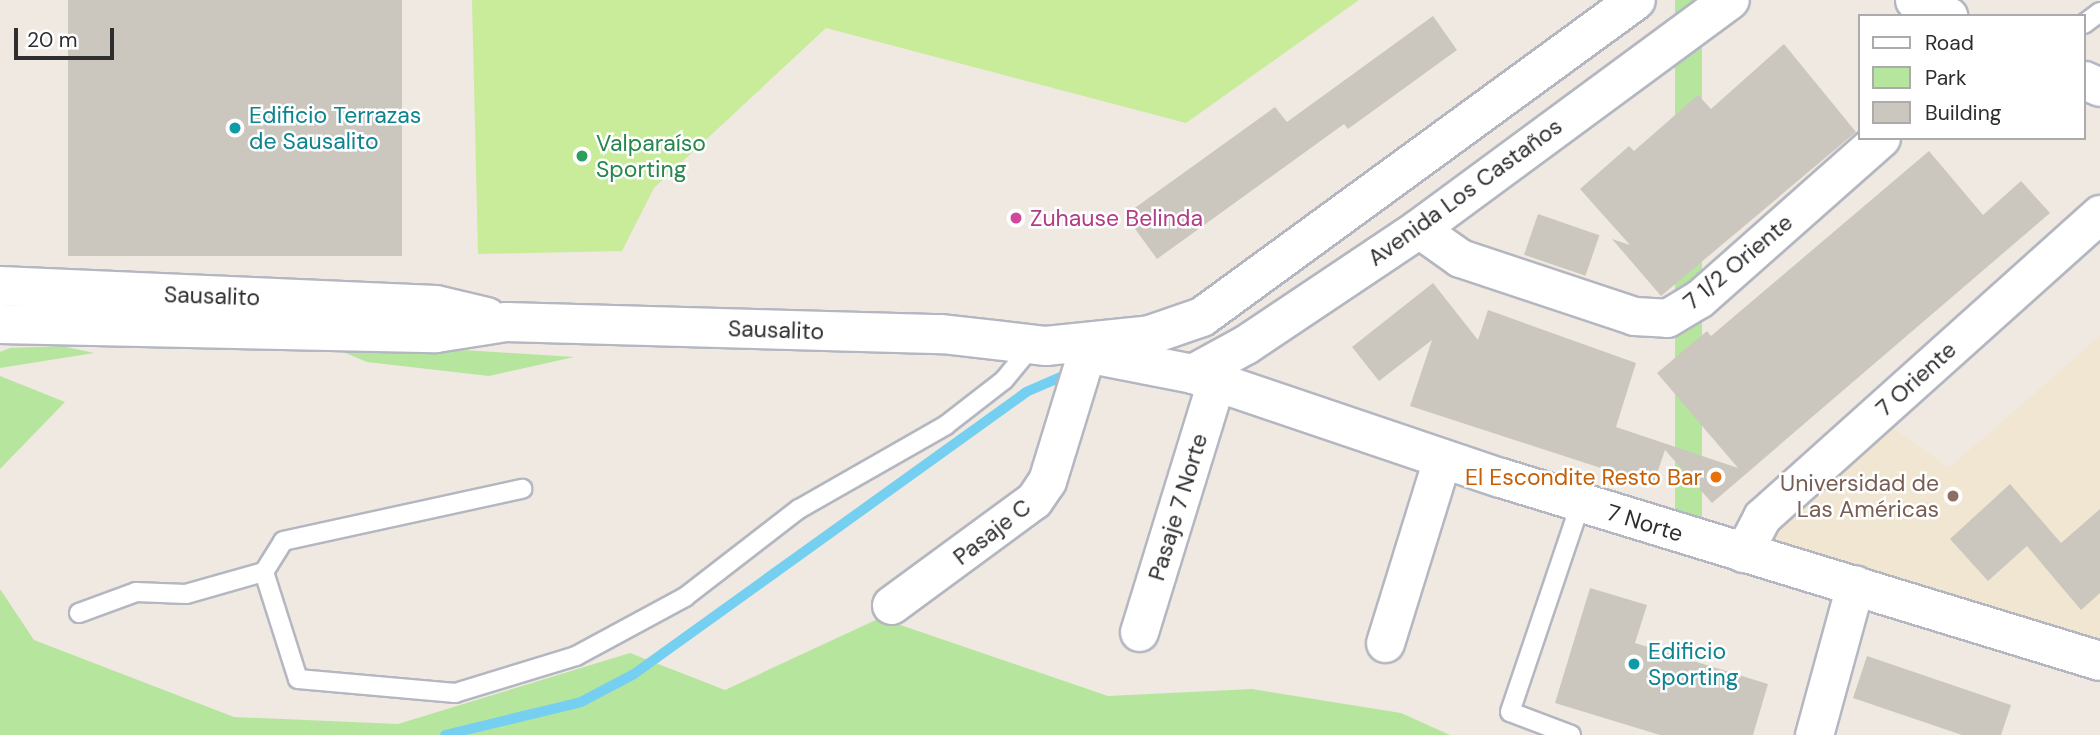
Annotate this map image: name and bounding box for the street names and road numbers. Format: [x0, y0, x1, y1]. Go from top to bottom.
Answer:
street label: Avenida Los Castaños [1362, 112, 1568, 272]
street label: 7 1/2 Oriente [1678, 208, 1798, 316]
street label: Sausalito [164, 281, 260, 311]
street label: Sausalito [728, 315, 824, 345]
street label: 7 Oriente [1870, 336, 1962, 422]
street label: Pasaje 7 Norte [1143, 430, 1213, 584]
street label: Pasaje C [948, 493, 1036, 571]
street label: 7 Norte [1604, 498, 1686, 548]

